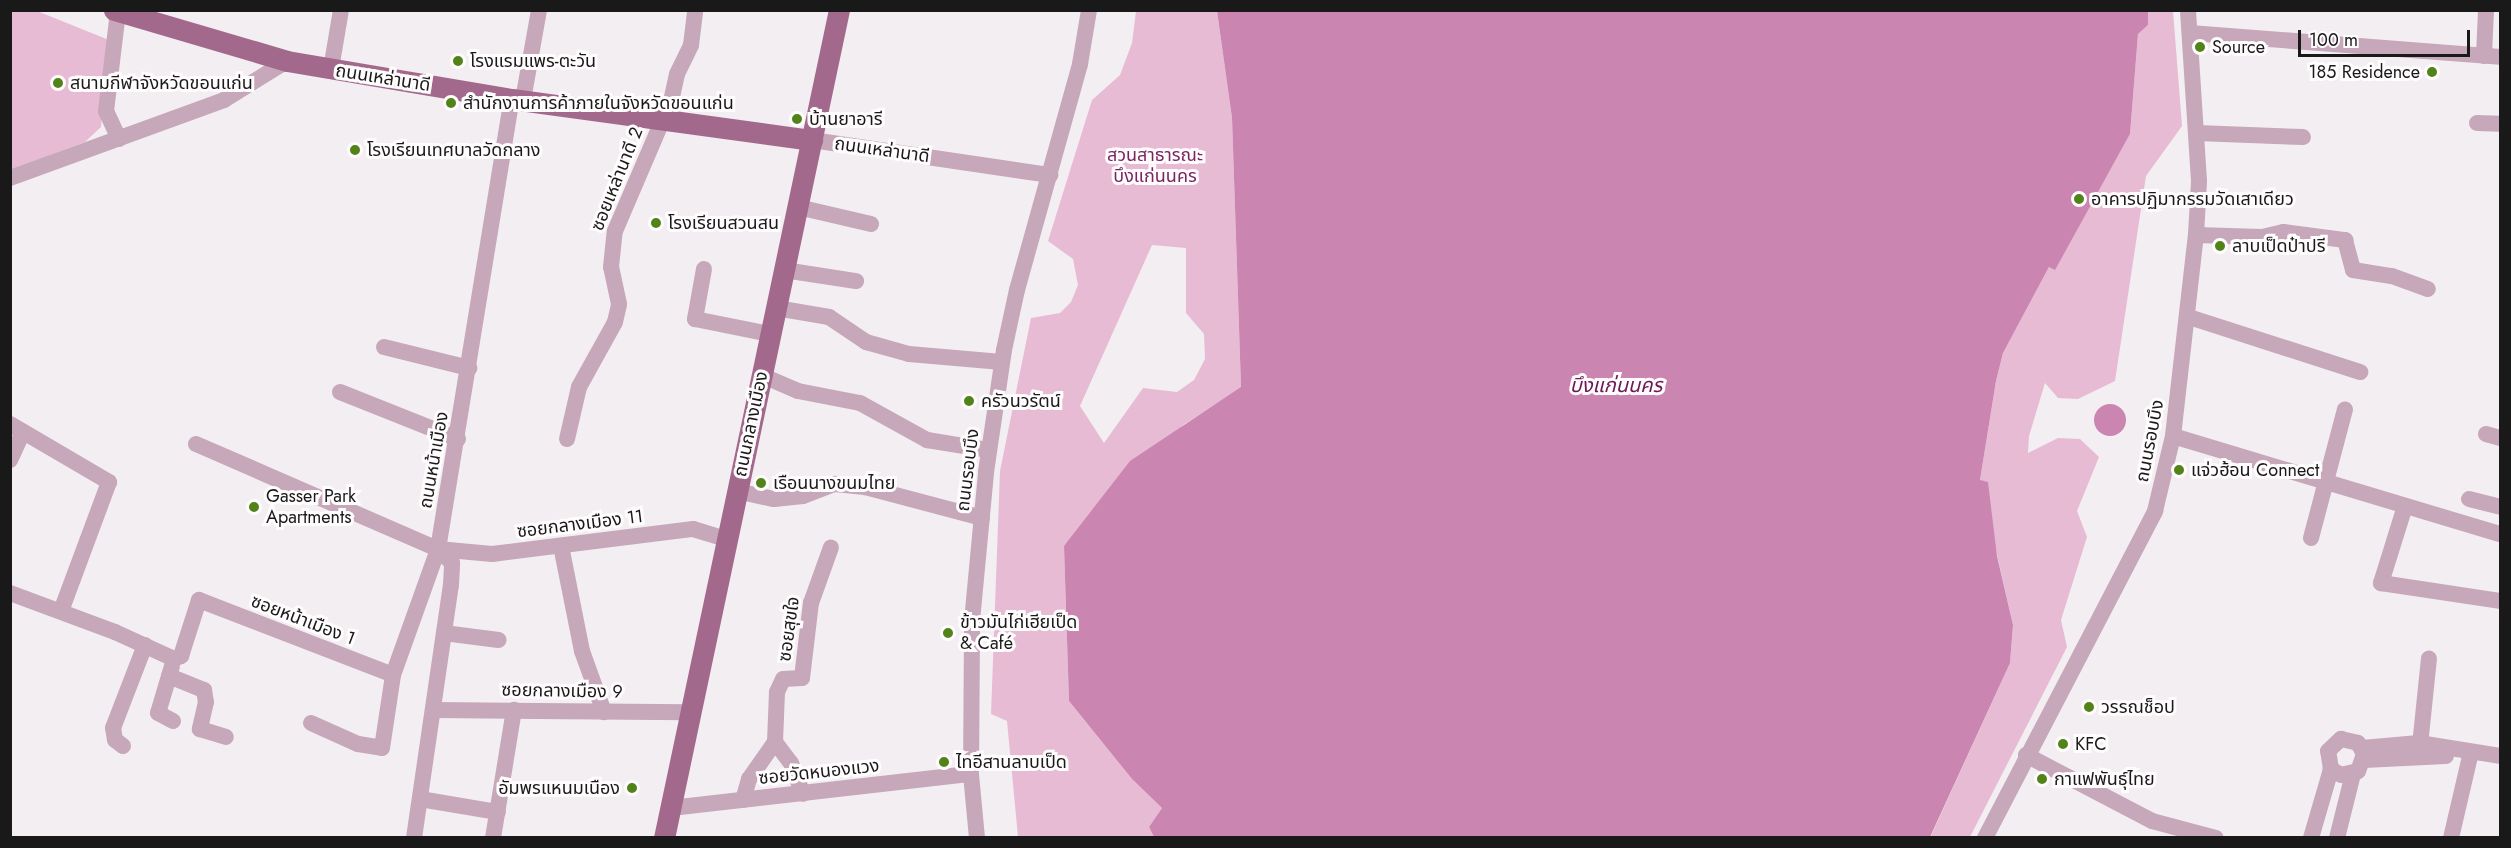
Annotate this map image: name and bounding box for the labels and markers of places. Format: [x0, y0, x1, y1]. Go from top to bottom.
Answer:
place label: Source [2212, 36, 2265, 58]
marker: Source [2193, 40, 2207, 54]
place label: โรงแรมแพร-ตะวัน [470, 50, 596, 72]
marker: โรงแรมแพร-ตะวัน [451, 54, 465, 68]
place label: 185 Residence [2308, 61, 2420, 83]
marker: 185 Residence [2425, 65, 2439, 79]
place label: สนามกีฬาจังหวัดขอนแก่น [70, 72, 253, 94]
marker: สนามกีฬาจังหวัดขอนแก่น [51, 76, 65, 90]
place label: สำนักงานการค้าภายในจังหวัดขอนแก่น [463, 92, 734, 114]
marker: สำนักงานการค้าภายในจังหวัดขอนแก่น [444, 96, 458, 110]
place label: บ้านยาอารี [809, 108, 883, 130]
marker: บ้านยาอารี [790, 112, 804, 126]
place label: โรงเรียนเทศบาลวัดกลาง [367, 139, 540, 161]
marker: โรงเรียนเทศบาลวัดกลาง [348, 143, 362, 157]
place label: อาคารปฏิมากรรมวัดเสาเดียว [2091, 188, 2294, 210]
marker: อาคารปฏิมากรรมวัดเสาเดียว [2072, 192, 2086, 206]
place label: โรงเรียนสวนสน [668, 212, 779, 234]
marker: โรงเรียนสวนสน [649, 216, 663, 230]
place label: ลาบเป็ดป๋าปรี [2232, 235, 2325, 257]
marker: ลาบเป็ดป๋าปรี [2213, 239, 2227, 253]
place label: ครัวนวรัตน์ [981, 390, 1061, 412]
marker: ครัวนวรัตน์ [962, 394, 976, 408]
place label: แจ่วฮ้อน Connect [2191, 459, 2319, 481]
marker: แจ่วฮ้อน Connect [2172, 463, 2186, 477]
place label: เรือนนางขนมไทย [773, 472, 895, 494]
marker: เรือนนางขนมไทย [754, 476, 768, 490]
place label: Gasser Park Apartments [266, 486, 356, 528]
marker: Gasser Park Apartments [247, 500, 261, 514]
place label: ข้าวมันไก่เฮียเป็ด & Café [960, 612, 1077, 654]
marker: ข้าวมันไก่เฮียเป็ด & Café [941, 626, 955, 640]
place label: วรรณช็อป [2101, 696, 2175, 718]
marker: วรรณช็อป [2082, 700, 2096, 714]
place label: KFC [2075, 733, 2106, 755]
marker: KFC [2056, 737, 2070, 751]
place label: ไทอีสานลาบเป็ด [956, 751, 1067, 773]
marker: ไทอีสานลาบเป็ด [937, 755, 951, 769]
place label: กาแฟพันธุ์ไทย [2054, 768, 2155, 790]
marker: กาแฟพันธุ์ไทย [2035, 772, 2049, 786]
place label: อัมพรแหนมเนือง [498, 777, 620, 799]
marker: อัมพรแหนมเนือง [625, 781, 639, 795]

